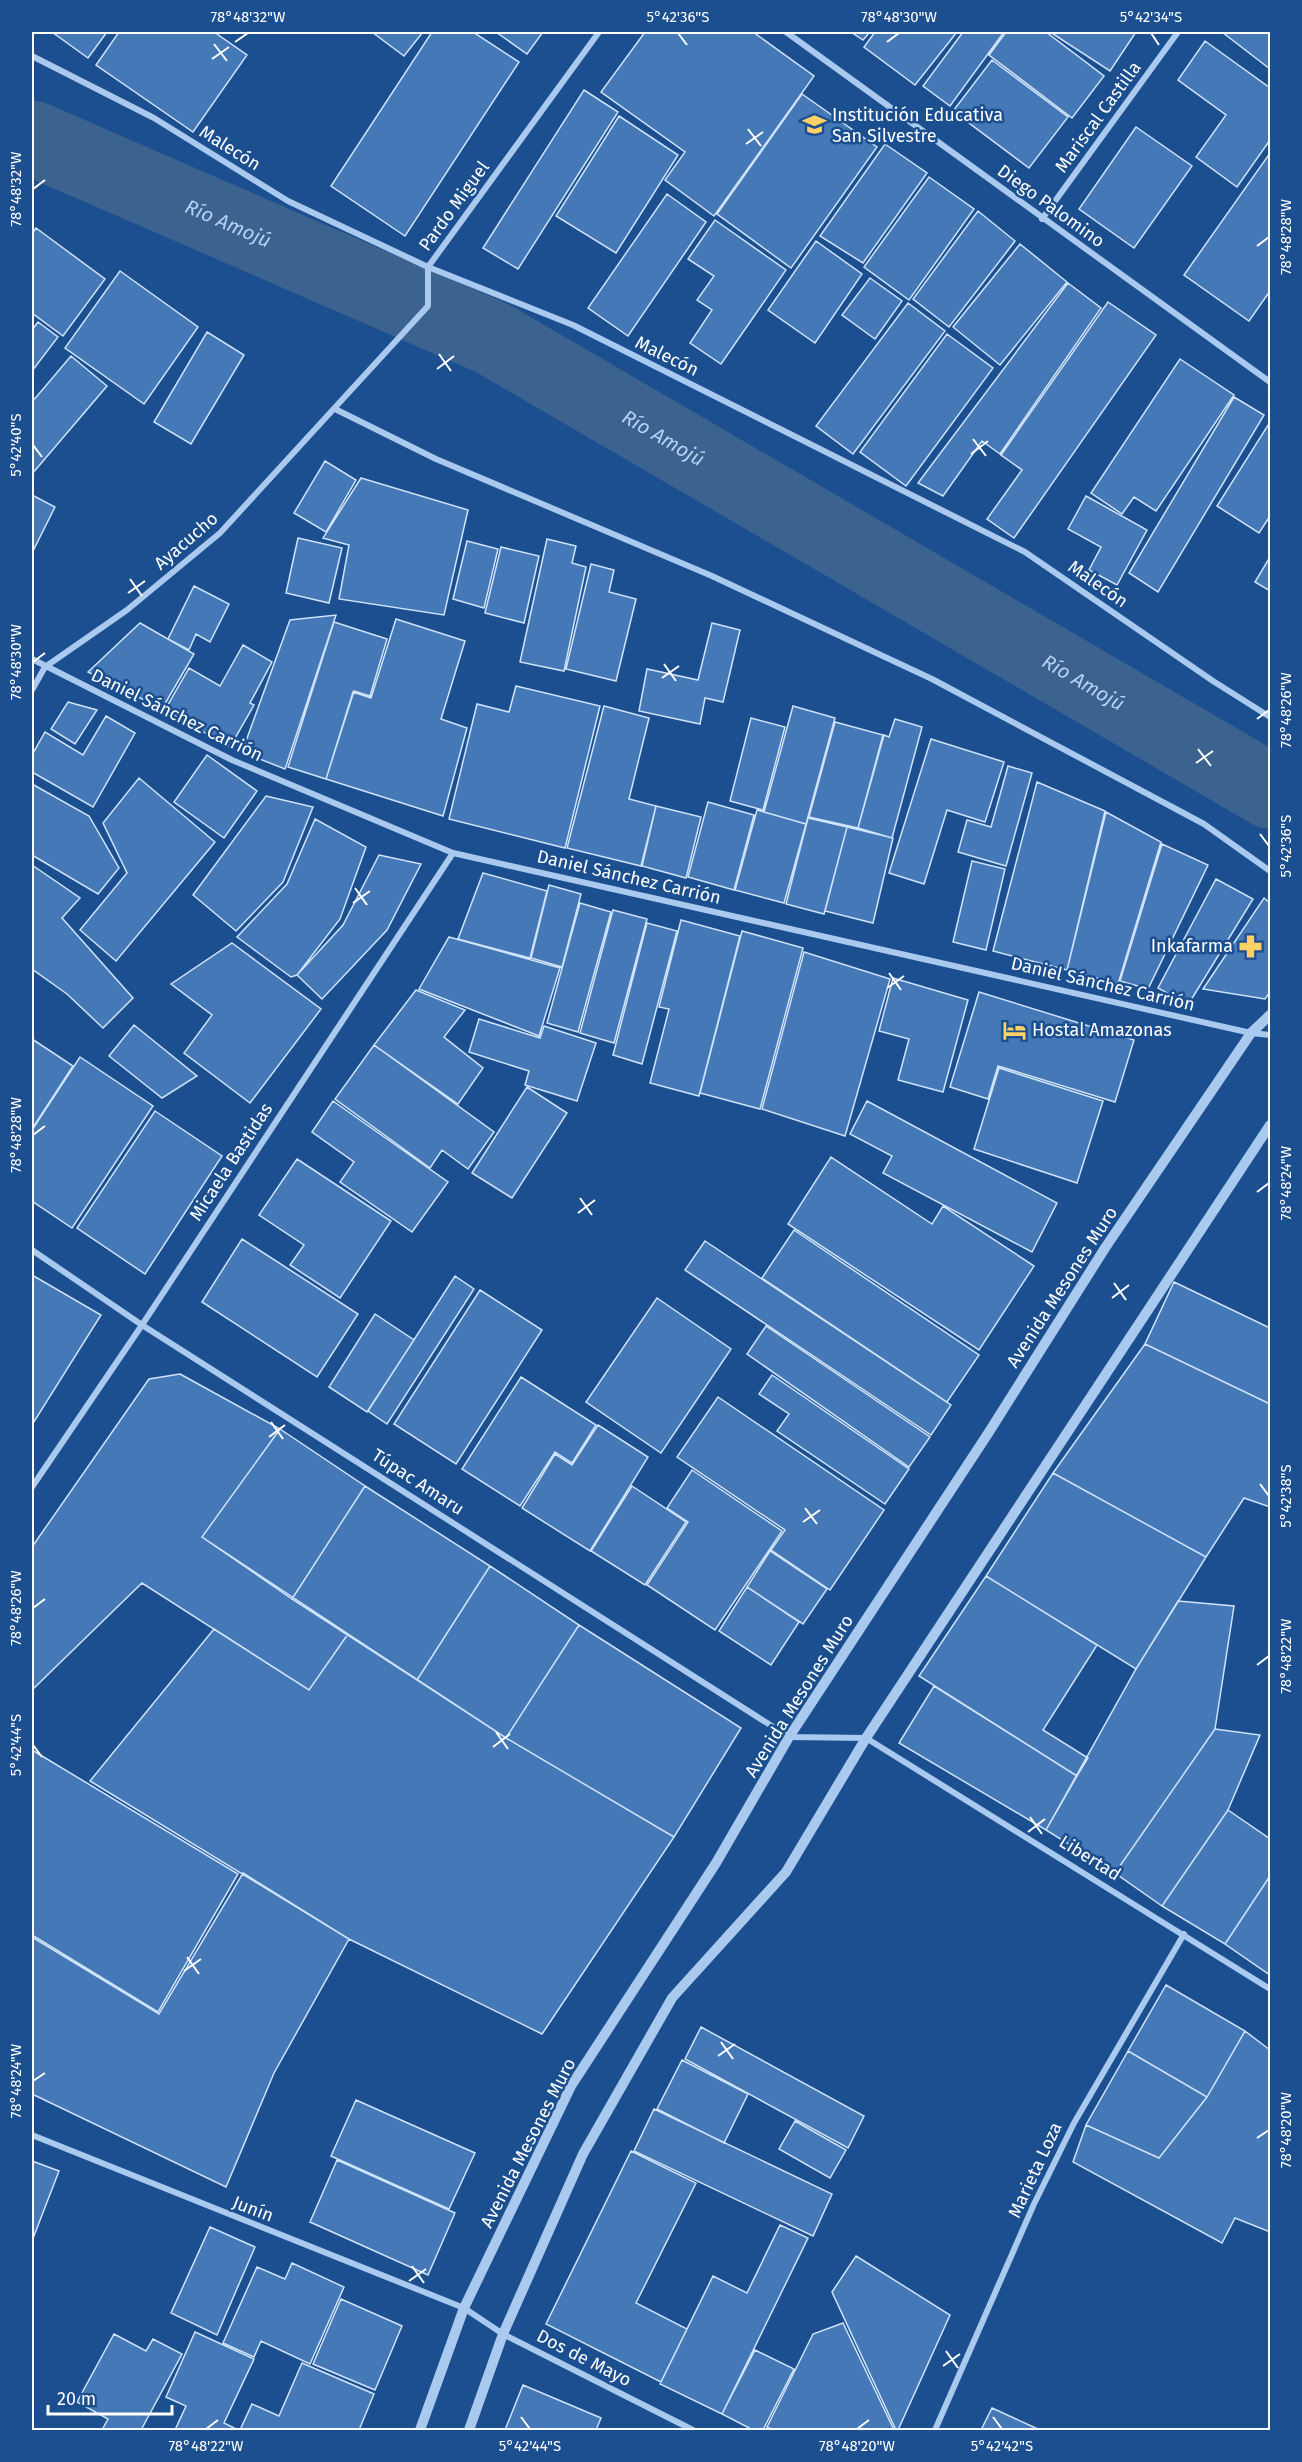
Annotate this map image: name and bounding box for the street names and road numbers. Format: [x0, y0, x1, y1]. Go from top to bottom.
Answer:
street label: Mariscal Castilla [1050, 57, 1146, 177]
street label: Malecón [195, 121, 265, 175]
street label: Pardo Miguel [414, 157, 494, 255]
street label: Diego Palomino [993, 160, 1109, 252]
street label: Malecón [632, 331, 702, 381]
street label: Ayacucho [150, 507, 222, 575]
street label: Malecón [1064, 556, 1132, 612]
street label: Daniel Sánchez Carrión [88, 664, 266, 766]
street label: Daniel Sánchez Carrión [535, 845, 723, 909]
street label: Daniel Sánchez Carrión [1009, 952, 1197, 1016]
street label: Micaela Bastidas [185, 1099, 277, 1225]
street label: Avenida Mesones Muro [1002, 1202, 1122, 1372]
street label: Túpac Amaru [368, 1444, 468, 1520]
street label: Avenida Mesones Muro [740, 1611, 858, 1781]
street label: Libertad [1055, 1831, 1125, 1885]
street label: Avenida Mesones Muro [476, 2054, 580, 2232]
street label: Marieta Loza [1003, 2119, 1067, 2221]
street label: Junín [229, 2191, 277, 2227]
street label: Dos de Mayo [533, 2325, 635, 2391]

